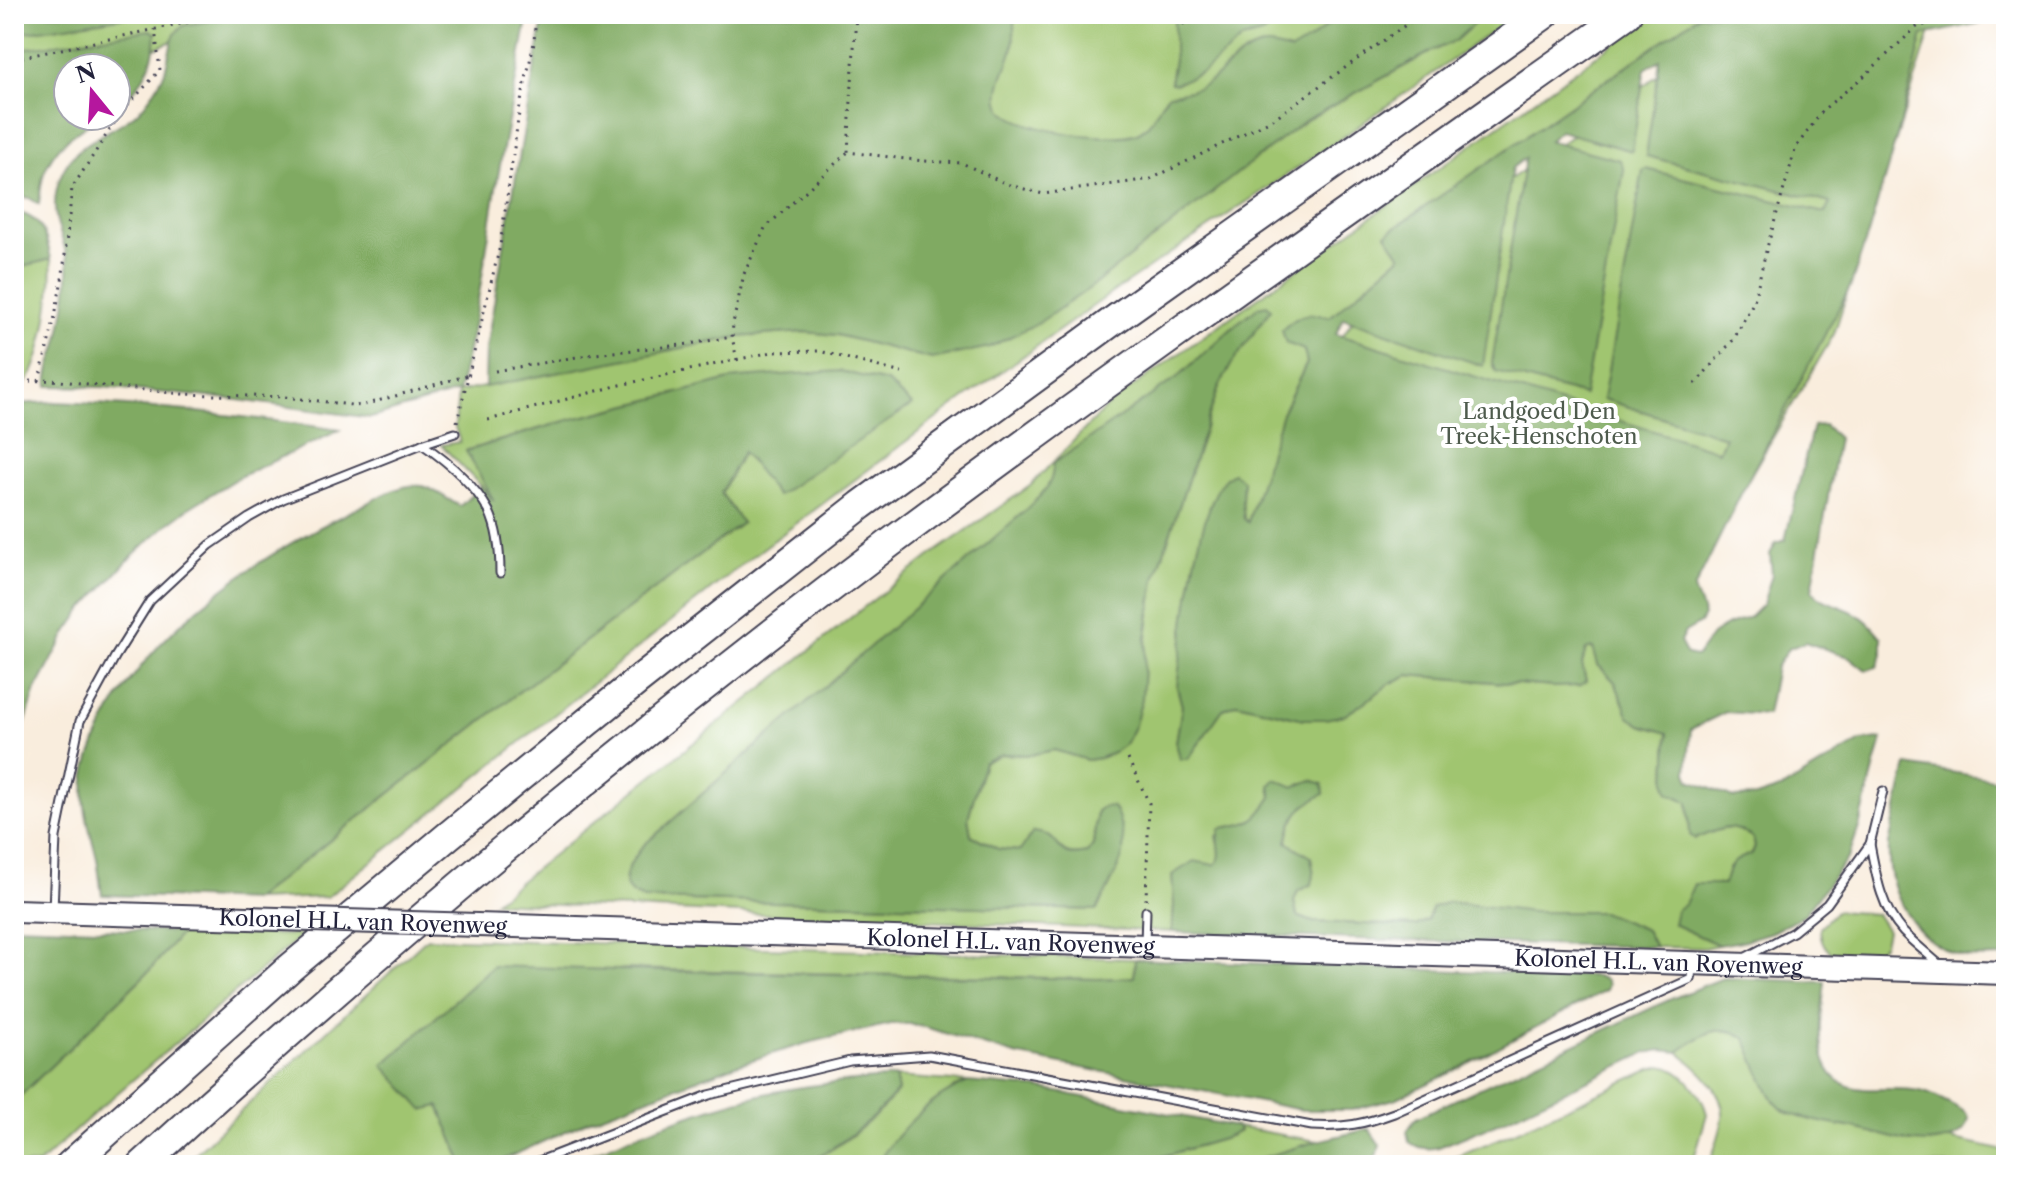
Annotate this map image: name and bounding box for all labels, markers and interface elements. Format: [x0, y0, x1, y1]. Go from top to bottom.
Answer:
north arrow [52, 52, 132, 132]
text: N [73, 58, 99, 89]
park label: Landgoed Den Treek-Henschoten [1440, 398, 1638, 450]
street label: Kolonel H.L. van Royenweg [218, 904, 508, 939]
street label: Kolonel H.L. van Royenweg [866, 924, 1156, 960]
street label: Kolonel H.L. van Royenweg [1514, 944, 1803, 980]

